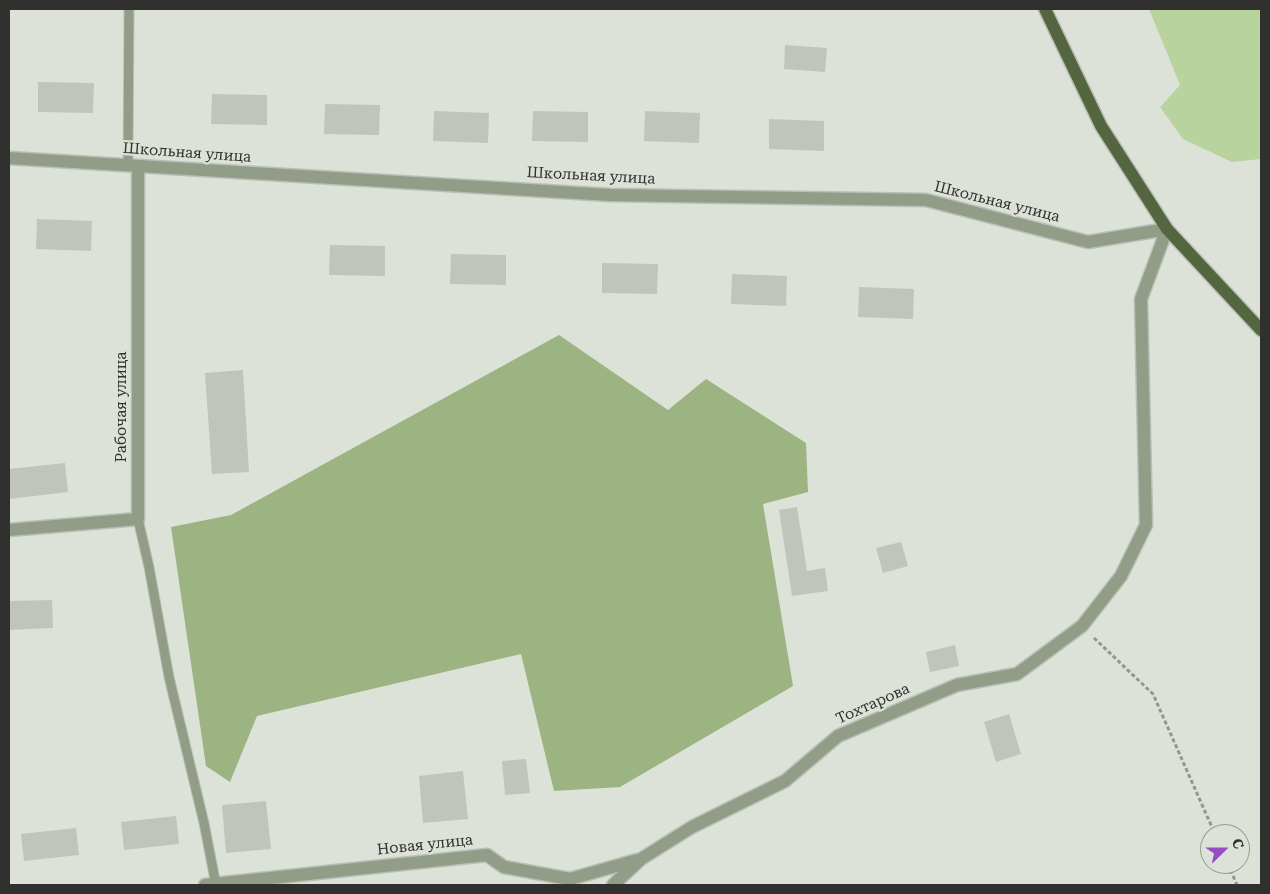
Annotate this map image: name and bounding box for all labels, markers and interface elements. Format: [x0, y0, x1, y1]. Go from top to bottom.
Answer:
street label: Школьная улица [122, 140, 252, 166]
street label: Школьная улица [526, 164, 656, 188]
street label: Школьная улица [932, 178, 1062, 226]
street label: Рабочая улица [113, 352, 131, 462]
street label: Тохтарова [833, 680, 913, 728]
north arrow [1200, 824, 1250, 874]
street label: Новая улица [376, 831, 474, 859]
text: С [1229, 836, 1247, 851]

